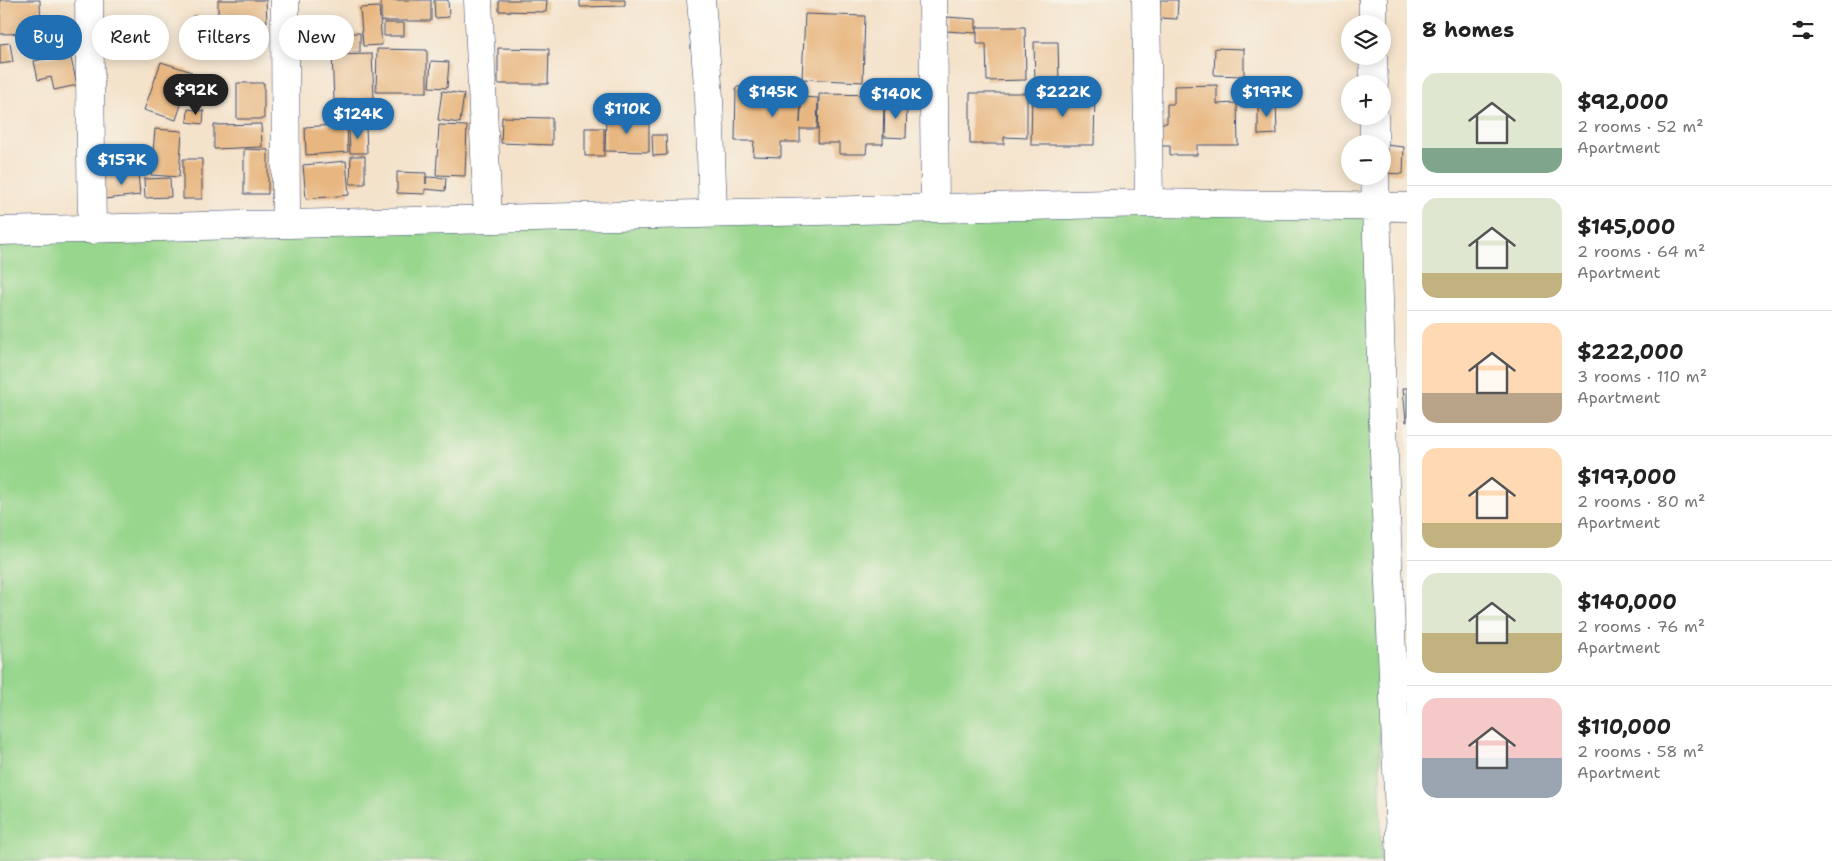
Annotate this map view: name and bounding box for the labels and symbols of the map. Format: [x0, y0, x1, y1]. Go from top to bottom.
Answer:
pin: $92K [166, 74, 226, 116]
pin: $145K [738, 76, 808, 118]
pin: $222K [1028, 76, 1098, 118]
pin: $197K [1232, 76, 1302, 118]
pin: $140K [861, 78, 931, 120]
pin: $110K [592, 92, 662, 135]
pin: $124K [323, 98, 393, 140]
pin: $157K [87, 144, 157, 186]

